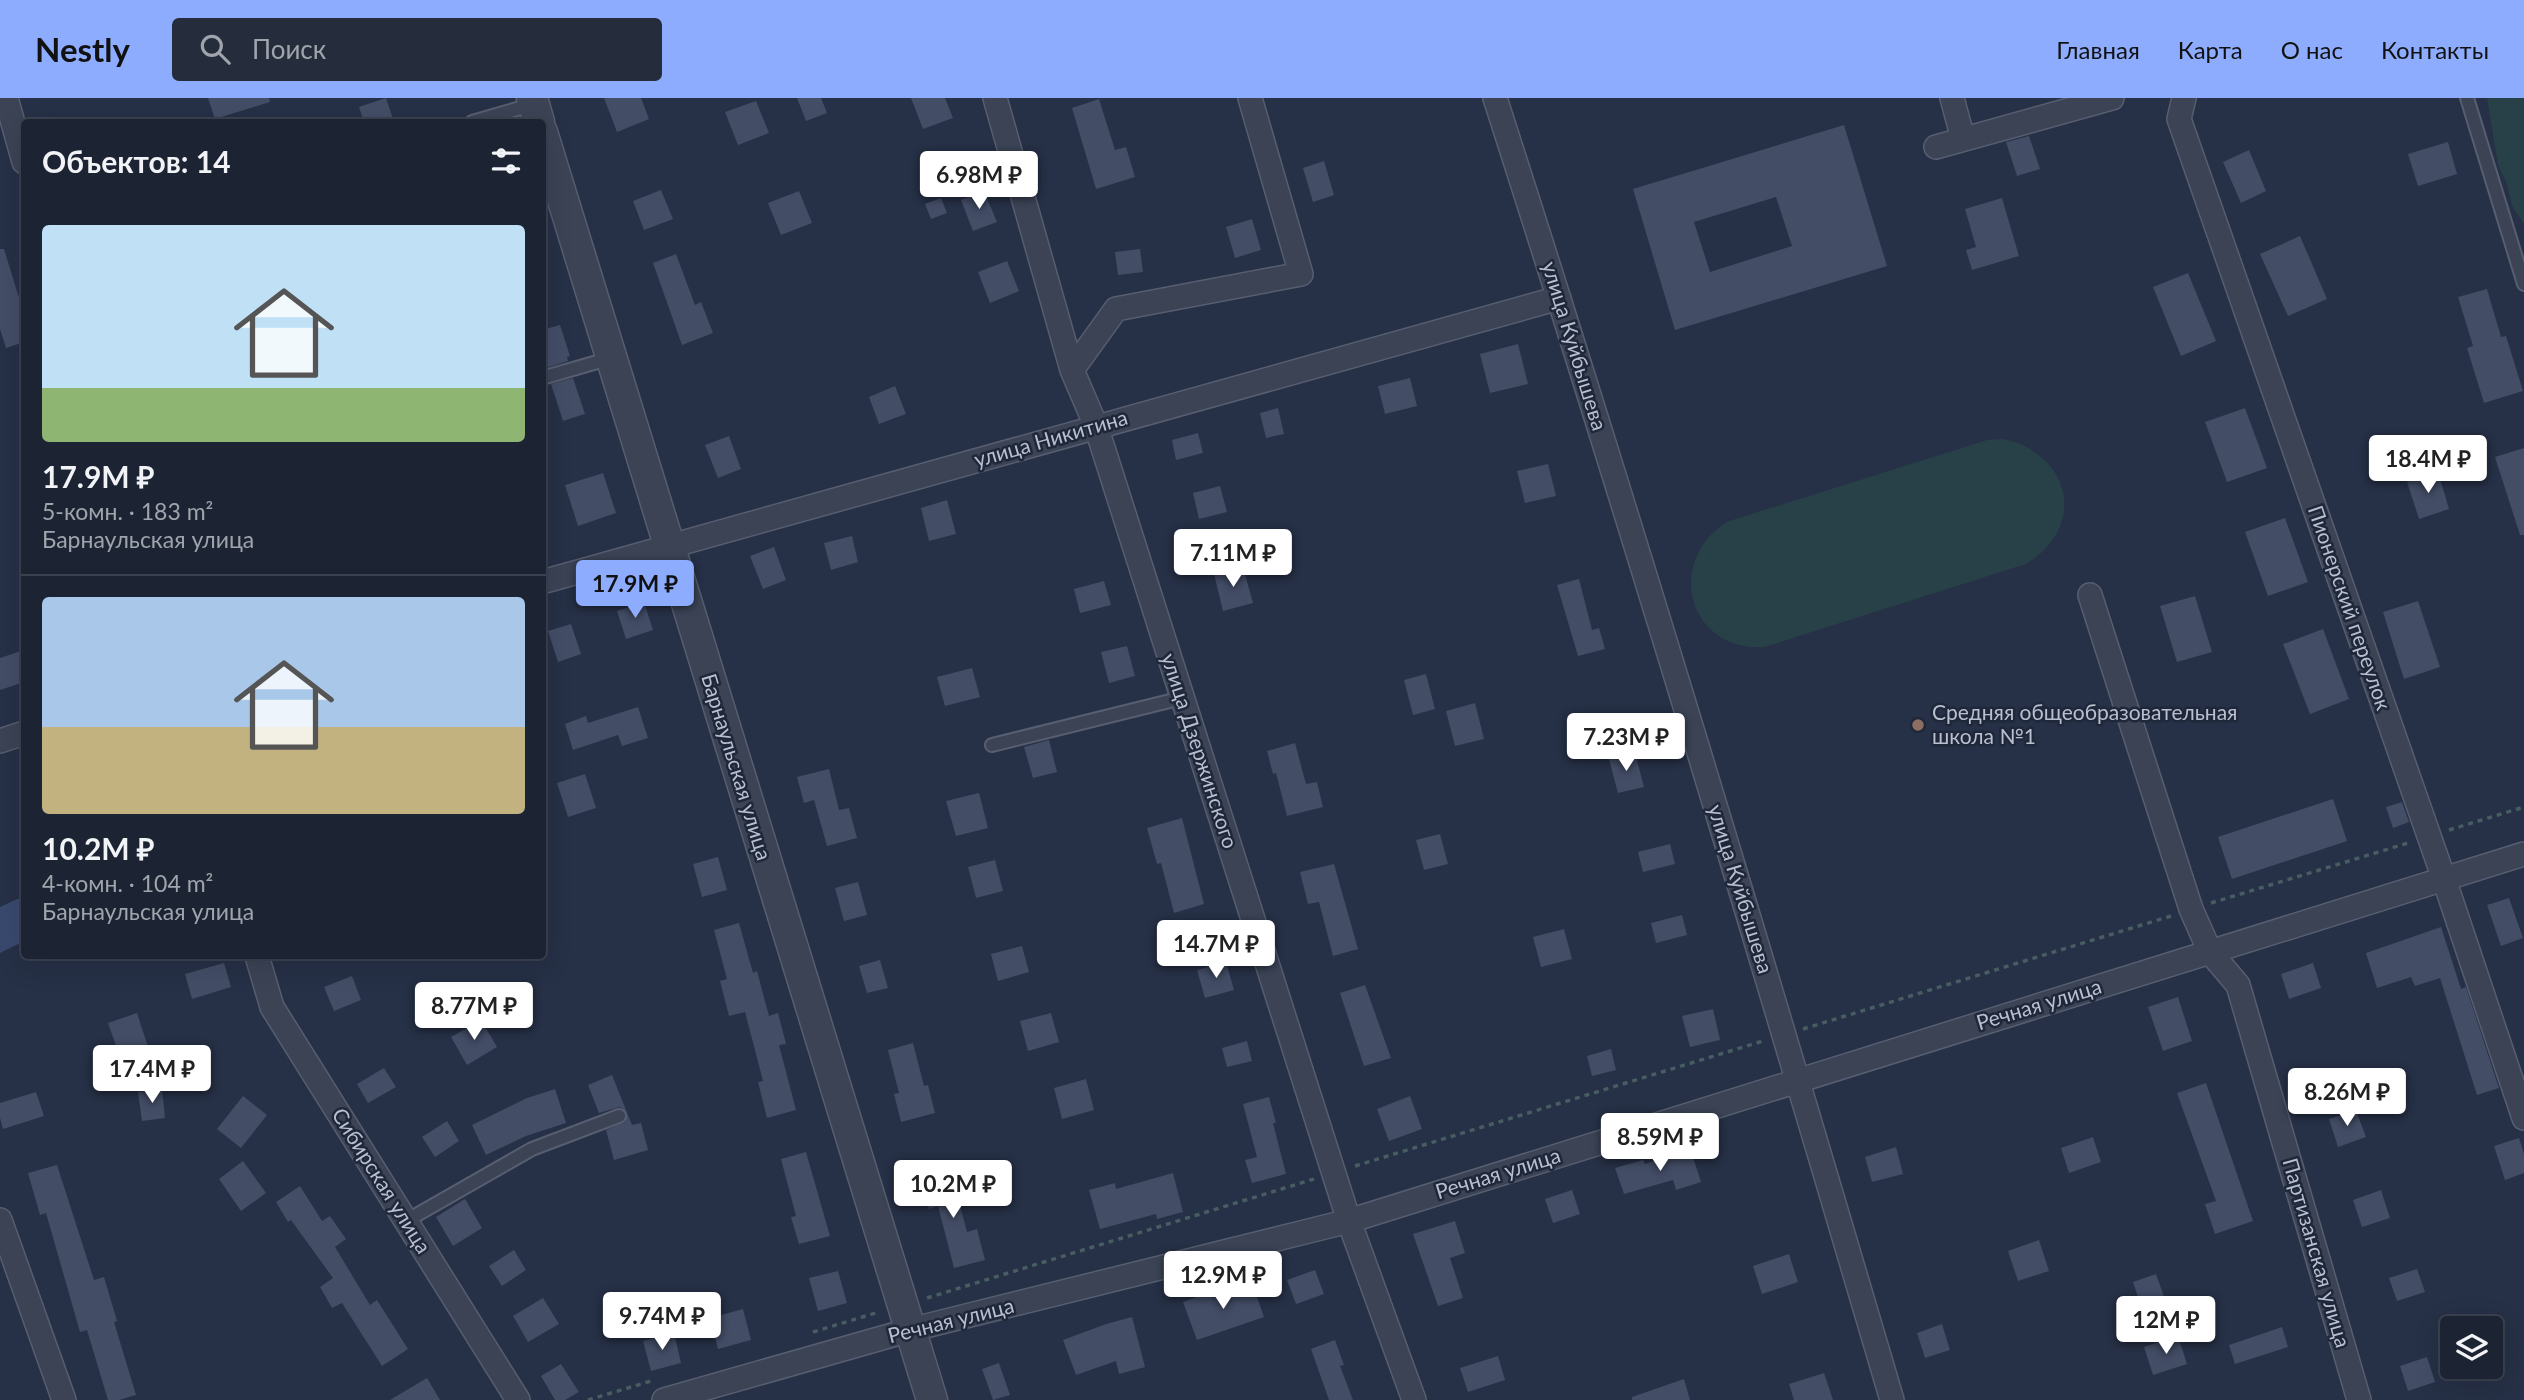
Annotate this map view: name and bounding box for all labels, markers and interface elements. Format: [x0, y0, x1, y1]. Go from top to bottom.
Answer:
search box [172, 18, 662, 81]
text: Nestly [35, 29, 130, 69]
icon: search [196, 30, 234, 68]
text: Поиск [252, 33, 326, 65]
text: Главная [2056, 35, 2140, 64]
text: Карта [2178, 35, 2243, 64]
text: О нас [2281, 35, 2343, 64]
text: Контакты [2381, 35, 2489, 64]
icon: filters [487, 142, 525, 180]
text: Объектов: 14 [42, 143, 231, 179]
pin: 6.98M ₽ [914, 152, 1044, 211]
text: 6.98M ₽ [936, 160, 1022, 188]
street label: улица Куйбышева [1538, 258, 1613, 433]
icon: home [221, 270, 347, 396]
street label: улица Никитина [971, 404, 1130, 471]
pin: 18.4M ₽ [2363, 436, 2493, 495]
text: 18.4M ₽ [2385, 444, 2471, 472]
text: 17.9M ₽ [42, 458, 154, 494]
text: 5-комн. · 183 m² [42, 497, 213, 525]
street label: Пионерский переулок [2304, 502, 2397, 713]
text: Барнаульская улица [42, 525, 254, 553]
pin: 7.11M ₽ [1168, 530, 1298, 589]
text: 7.11M ₽ [1190, 538, 1276, 566]
pin: 17.9M ₽ [570, 560, 700, 620]
text: 17.9M ₽ [592, 569, 678, 597]
icon: home [221, 642, 347, 768]
street label: улица Дзержинского [1157, 650, 1244, 851]
street label: Барнаульская улица [697, 670, 778, 863]
place label: Средняя общеобразовательная школа №1 [1932, 699, 2237, 748]
pin: 7.23M ₽ [1561, 714, 1691, 773]
marker: Средняя общеобразовательная школа №1 [1910, 717, 1926, 733]
text: 7.23M ₽ [1583, 722, 1669, 750]
street label: улица Куйбышева [1704, 801, 1779, 976]
text: 10.2M ₽ [42, 830, 154, 866]
text: 4-комн. · 104 m² [42, 869, 213, 897]
text: Барнаульская улица [42, 897, 254, 925]
pin: 14.7M ₽ [1151, 920, 1281, 980]
text: 14.7M ₽ [1173, 929, 1259, 957]
street label: Речная улица [1973, 973, 2104, 1034]
pin: 8.77M ₽ [409, 982, 539, 1042]
text: 8.77M ₽ [431, 991, 517, 1019]
pin: 17.4M ₽ [87, 1046, 217, 1105]
text: 17.4M ₽ [109, 1054, 195, 1082]
pin: 8.26M ₽ [2282, 1068, 2412, 1128]
text: 8.26M ₽ [2304, 1077, 2390, 1105]
street label: Сибирская улица [328, 1103, 437, 1257]
pin: 8.59M ₽ [1595, 1114, 1725, 1173]
text: 8.59M ₽ [1617, 1122, 1703, 1150]
street label: Речная улица [1432, 1142, 1563, 1203]
street label: Партизанская улица [2278, 1155, 2356, 1350]
pin: 10.2M ₽ [888, 1160, 1018, 1220]
text: 10.2M ₽ [910, 1169, 996, 1197]
pin: 12.9M ₽ [1158, 1252, 1288, 1311]
text: 12.9M ₽ [1180, 1260, 1266, 1288]
pin: 9.74M ₽ [597, 1292, 727, 1352]
street label: Речная улица [885, 1292, 1016, 1347]
pin: 12M ₽ [2117, 1296, 2215, 1356]
text: 9.74M ₽ [619, 1301, 705, 1329]
text: 12M ₽ [2132, 1305, 2200, 1333]
map controls [2440, 1316, 2503, 1379]
button: layers [2440, 1316, 2503, 1379]

